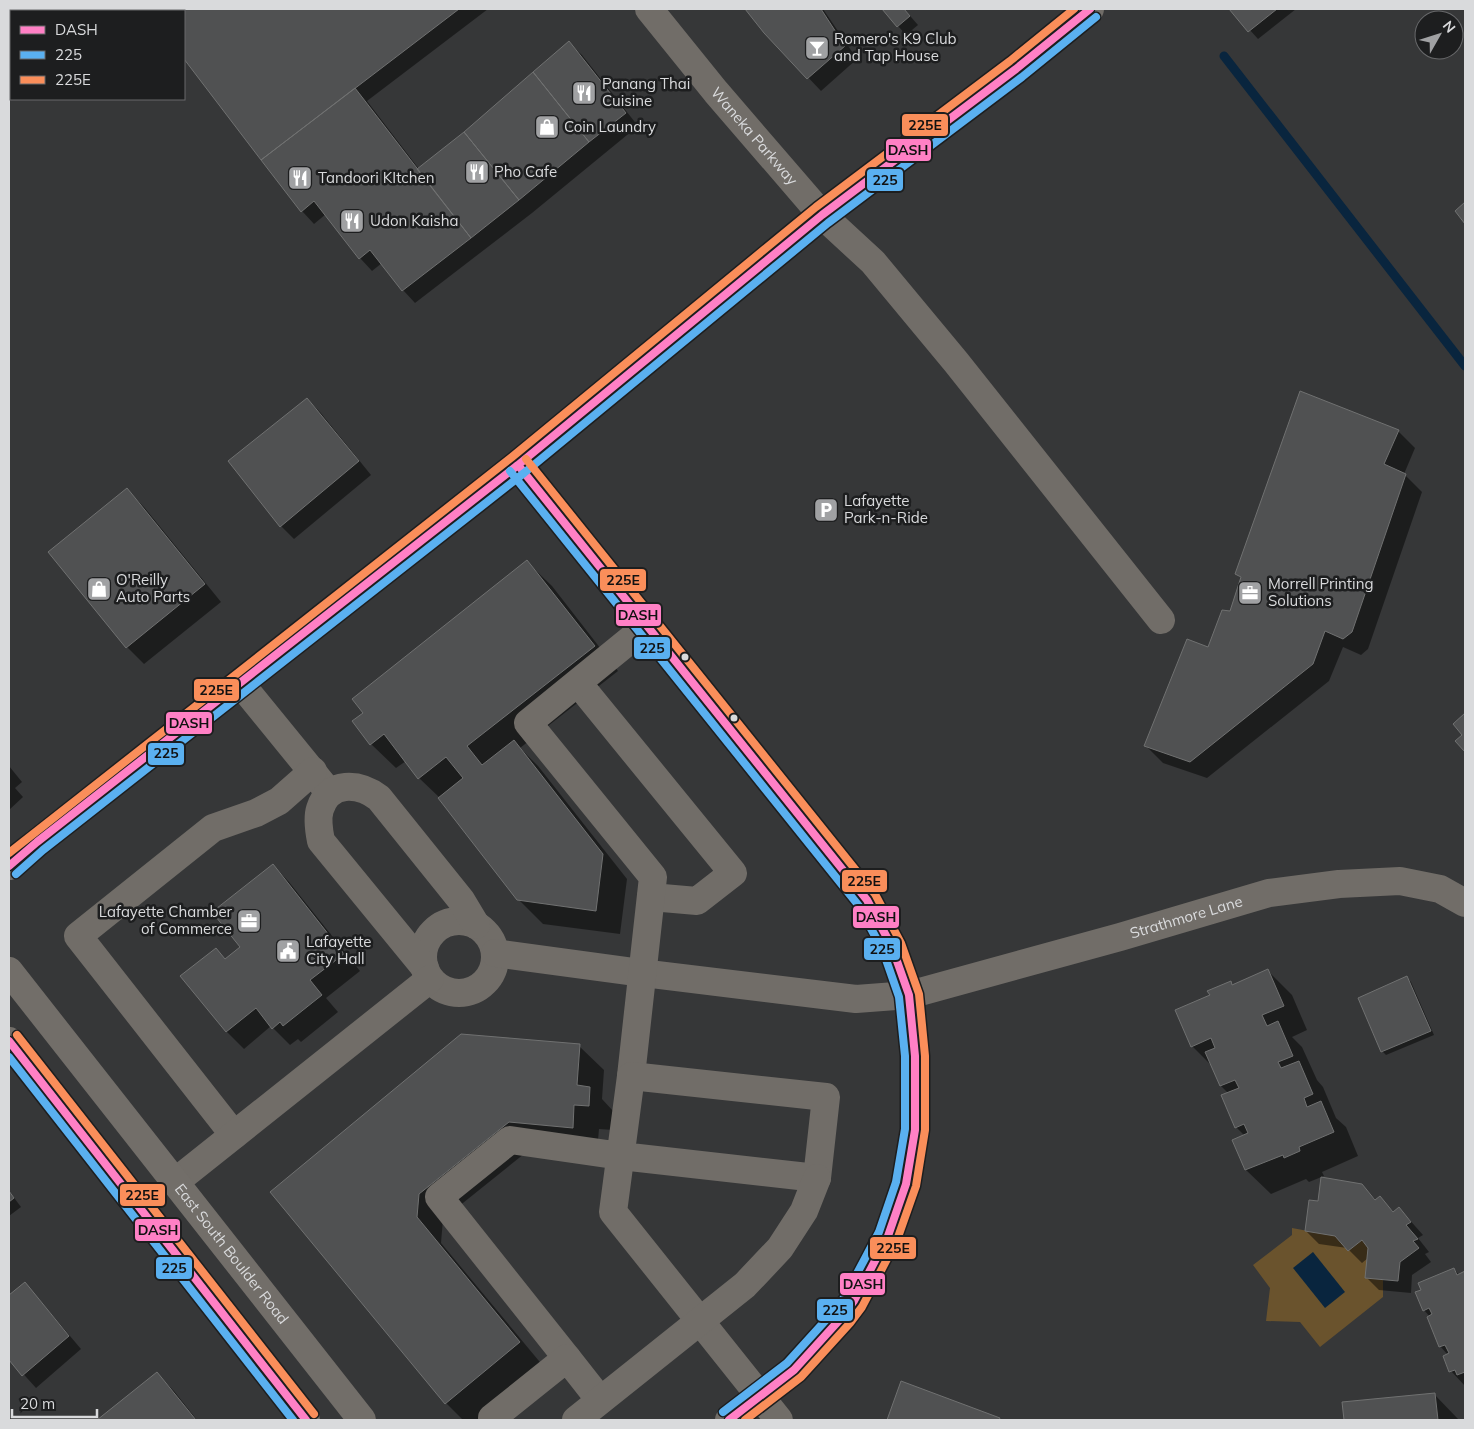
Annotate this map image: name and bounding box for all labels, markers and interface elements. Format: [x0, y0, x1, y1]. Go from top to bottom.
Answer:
legend [10, 10, 185, 100]
north arrow [1414, 10, 1464, 60]
text: N [1439, 17, 1459, 37]
text: DASH [55, 20, 98, 39]
place label: Romero's K9 Club and Tap House [834, 29, 957, 65]
bar icon: Romero's K9 Club and Tap House [804, 35, 830, 61]
text: 225 [55, 45, 82, 64]
text: 225E [55, 70, 91, 89]
place label: Panang Thai Cuisine [602, 74, 690, 110]
restaurant icon: Panang Thai Cuisine [571, 80, 597, 106]
street label: Waneka Parkway [707, 83, 802, 189]
line badge: 225E [901, 113, 949, 137]
shop icon: Coin Laundry [534, 114, 560, 140]
text: 225E [908, 116, 942, 134]
place label: Coin Laundry [564, 117, 656, 136]
line badge: DASH [885, 138, 932, 162]
text: DASH [888, 141, 928, 159]
restaurant icon: Pho Cafe [464, 159, 490, 185]
place label: Pho Cafe [494, 162, 557, 181]
restaurant icon: Tandoori KItchen [287, 165, 313, 191]
place label: Tandoori KItchen [318, 168, 435, 187]
line badge: 225 [866, 168, 904, 192]
text: 225 [872, 171, 898, 189]
restaurant icon: Udon Kaisha [339, 208, 365, 234]
place label: Udon Kaisha [370, 211, 459, 230]
place label: Lafayette Park-n-Ride [844, 491, 928, 527]
parking icon: Lafayette Park-n-Ride [813, 497, 839, 523]
line badge: 225E [599, 568, 647, 592]
place label: O'Reilly Auto Parts [116, 570, 190, 606]
text: 225E [606, 571, 640, 589]
place label: Morrell Printing Solutions [1268, 574, 1374, 610]
shop icon: O'Reilly Auto Parts [86, 576, 112, 602]
office icon: Morrell Printing Solutions [1237, 580, 1263, 606]
line badge: DASH [615, 603, 662, 627]
text: DASH [618, 606, 658, 624]
line badge: 225 [633, 636, 671, 660]
text: 225 [639, 639, 665, 657]
unlabelled marker [680, 652, 690, 662]
line badge: 225E [193, 678, 240, 702]
text: 225E [199, 681, 233, 699]
line badge: DASH [165, 711, 213, 735]
unlabelled marker [729, 713, 739, 723]
text: DASH [169, 714, 209, 732]
line badge: 225 [147, 742, 185, 766]
text: 225 [153, 744, 179, 762]
line badge: 225E [841, 869, 888, 893]
text: 225E [847, 872, 881, 890]
street label: Strathmore Lane [1128, 891, 1245, 943]
place label: Lafayette Chamber of Commerce [99, 902, 233, 938]
line badge: DASH [852, 905, 900, 929]
office icon: Lafayette Chamber of Commerce [236, 908, 262, 934]
text: DASH [856, 908, 896, 926]
place label: Lafayette City Hall [306, 932, 372, 968]
line badge: 225 [863, 937, 901, 961]
public building icon: Lafayette City Hall [275, 938, 301, 964]
text: 225 [869, 940, 895, 958]
street label: East South Boulder Road [171, 1180, 293, 1328]
line badge: 225E [119, 1183, 166, 1207]
text: 225E [125, 1186, 159, 1204]
line badge: DASH [134, 1218, 181, 1242]
text: DASH [138, 1221, 178, 1239]
line badge: 225E [869, 1236, 917, 1260]
text: 225E [876, 1239, 910, 1257]
line badge: 225 [155, 1256, 193, 1280]
text: 225 [161, 1259, 187, 1277]
line badge: DASH [839, 1272, 886, 1296]
text: DASH [843, 1275, 883, 1293]
line badge: 225 [816, 1298, 854, 1322]
text: 225 [822, 1301, 848, 1319]
scale bar [12, 1386, 98, 1418]
text: 20 m [20, 1394, 55, 1413]

